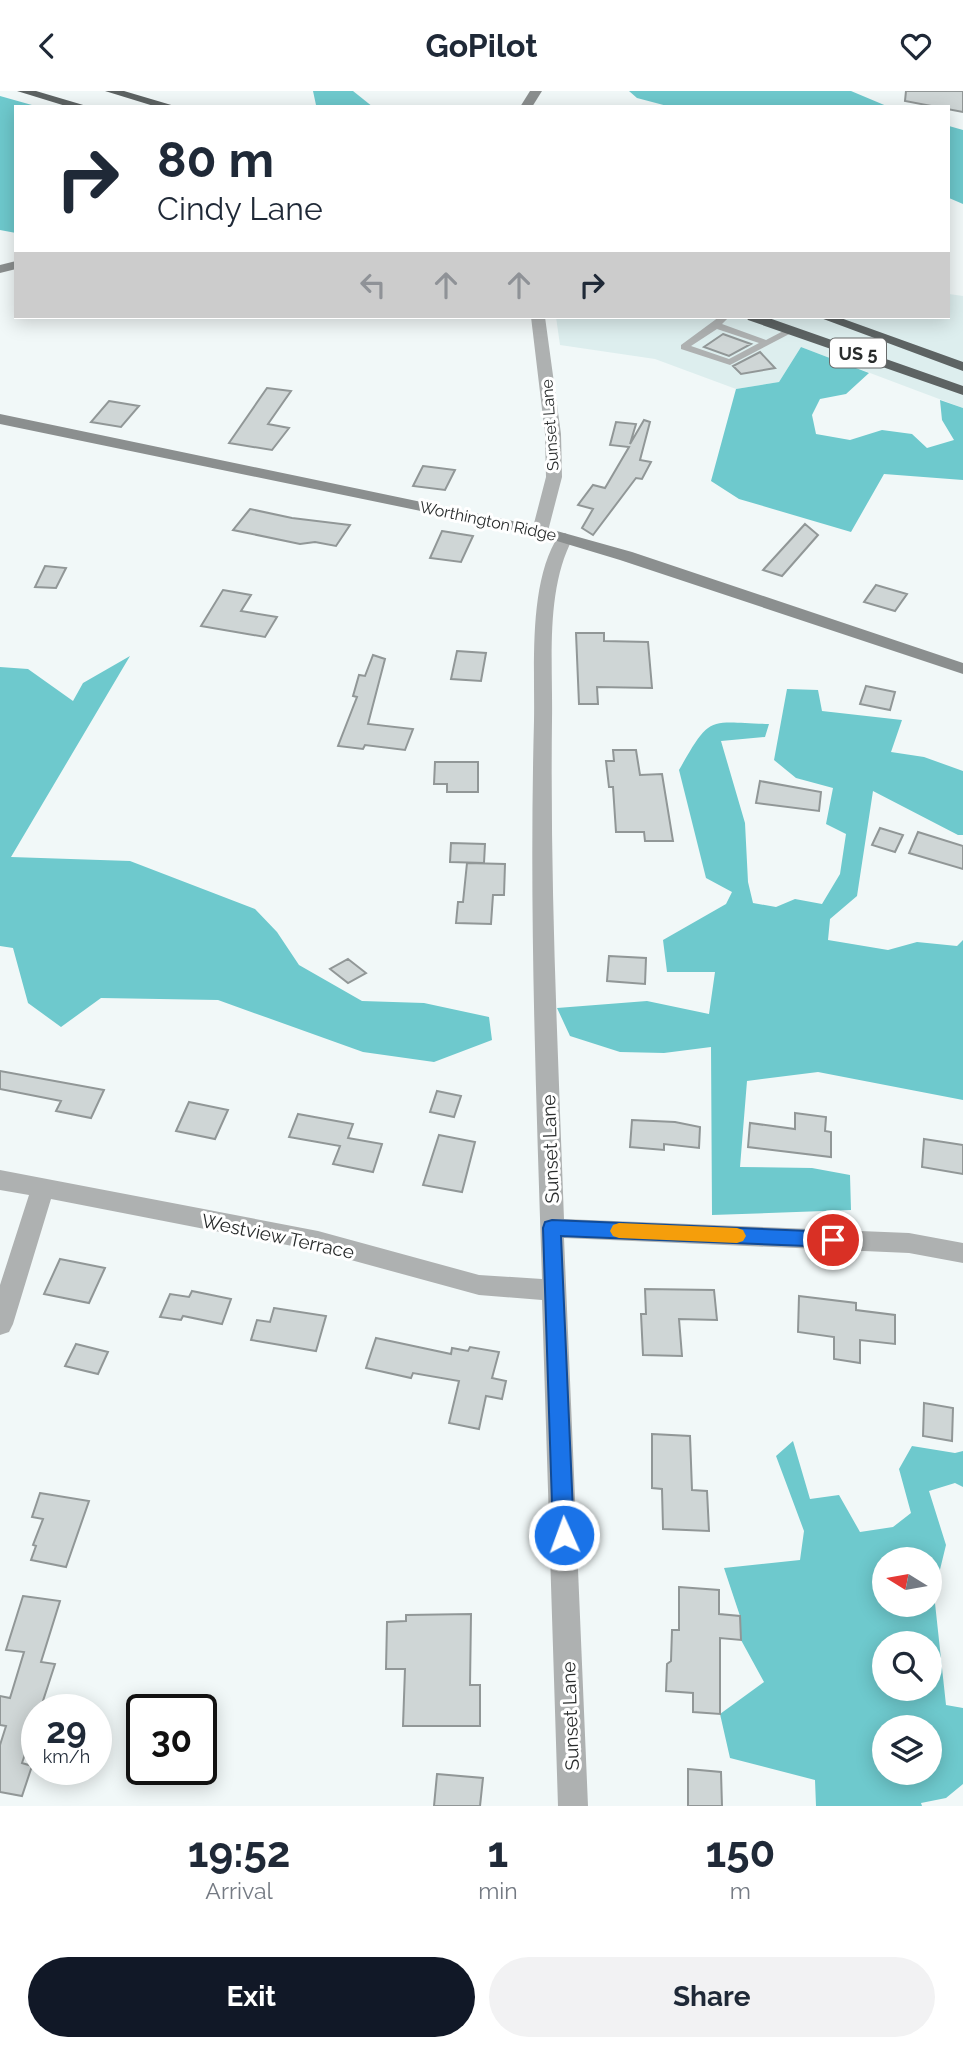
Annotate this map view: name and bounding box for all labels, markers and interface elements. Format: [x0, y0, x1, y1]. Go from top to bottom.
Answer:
icon: back [28, 27, 66, 65]
text: GoPilot [426, 27, 537, 64]
icon: heart [897, 27, 935, 65]
text: 80 m [157, 131, 274, 188]
icon: right [42, 133, 133, 224]
text: Cindy Lane [157, 190, 323, 227]
icon: left [354, 266, 392, 304]
icon: ahead [427, 266, 465, 304]
icon: ahead [500, 266, 538, 304]
icon: right [573, 266, 611, 304]
road number: US 5 [830, 339, 886, 367]
street label: Sunset Lane [537, 379, 563, 471]
street label: Worthington Ridge [418, 497, 558, 545]
street label: Sunset Lane [537, 1094, 563, 1204]
street label: Westview Terrace [200, 1209, 356, 1263]
pin [803, 1210, 863, 1270]
icon: arrive [814, 1221, 852, 1259]
position arrow [527, 1498, 601, 1572]
north arrow [872, 1547, 942, 1617]
map controls [872, 1547, 942, 1785]
button: search [872, 1631, 942, 1701]
street label: Sunset Lane [557, 1661, 583, 1771]
speed limit sign: 30 [126, 1694, 217, 1785]
text: 29 [46, 1710, 87, 1751]
button: layers [872, 1715, 942, 1785]
text: km/h [43, 1746, 90, 1767]
text: 19:52 [188, 1828, 291, 1877]
text: 1 [488, 1828, 508, 1877]
text: 150 [705, 1828, 775, 1877]
text: Arrival [205, 1877, 273, 1904]
text: min [478, 1877, 518, 1904]
text: m [730, 1877, 751, 1904]
button: Exit [28, 1957, 475, 2037]
button: Share [489, 1957, 935, 2037]

